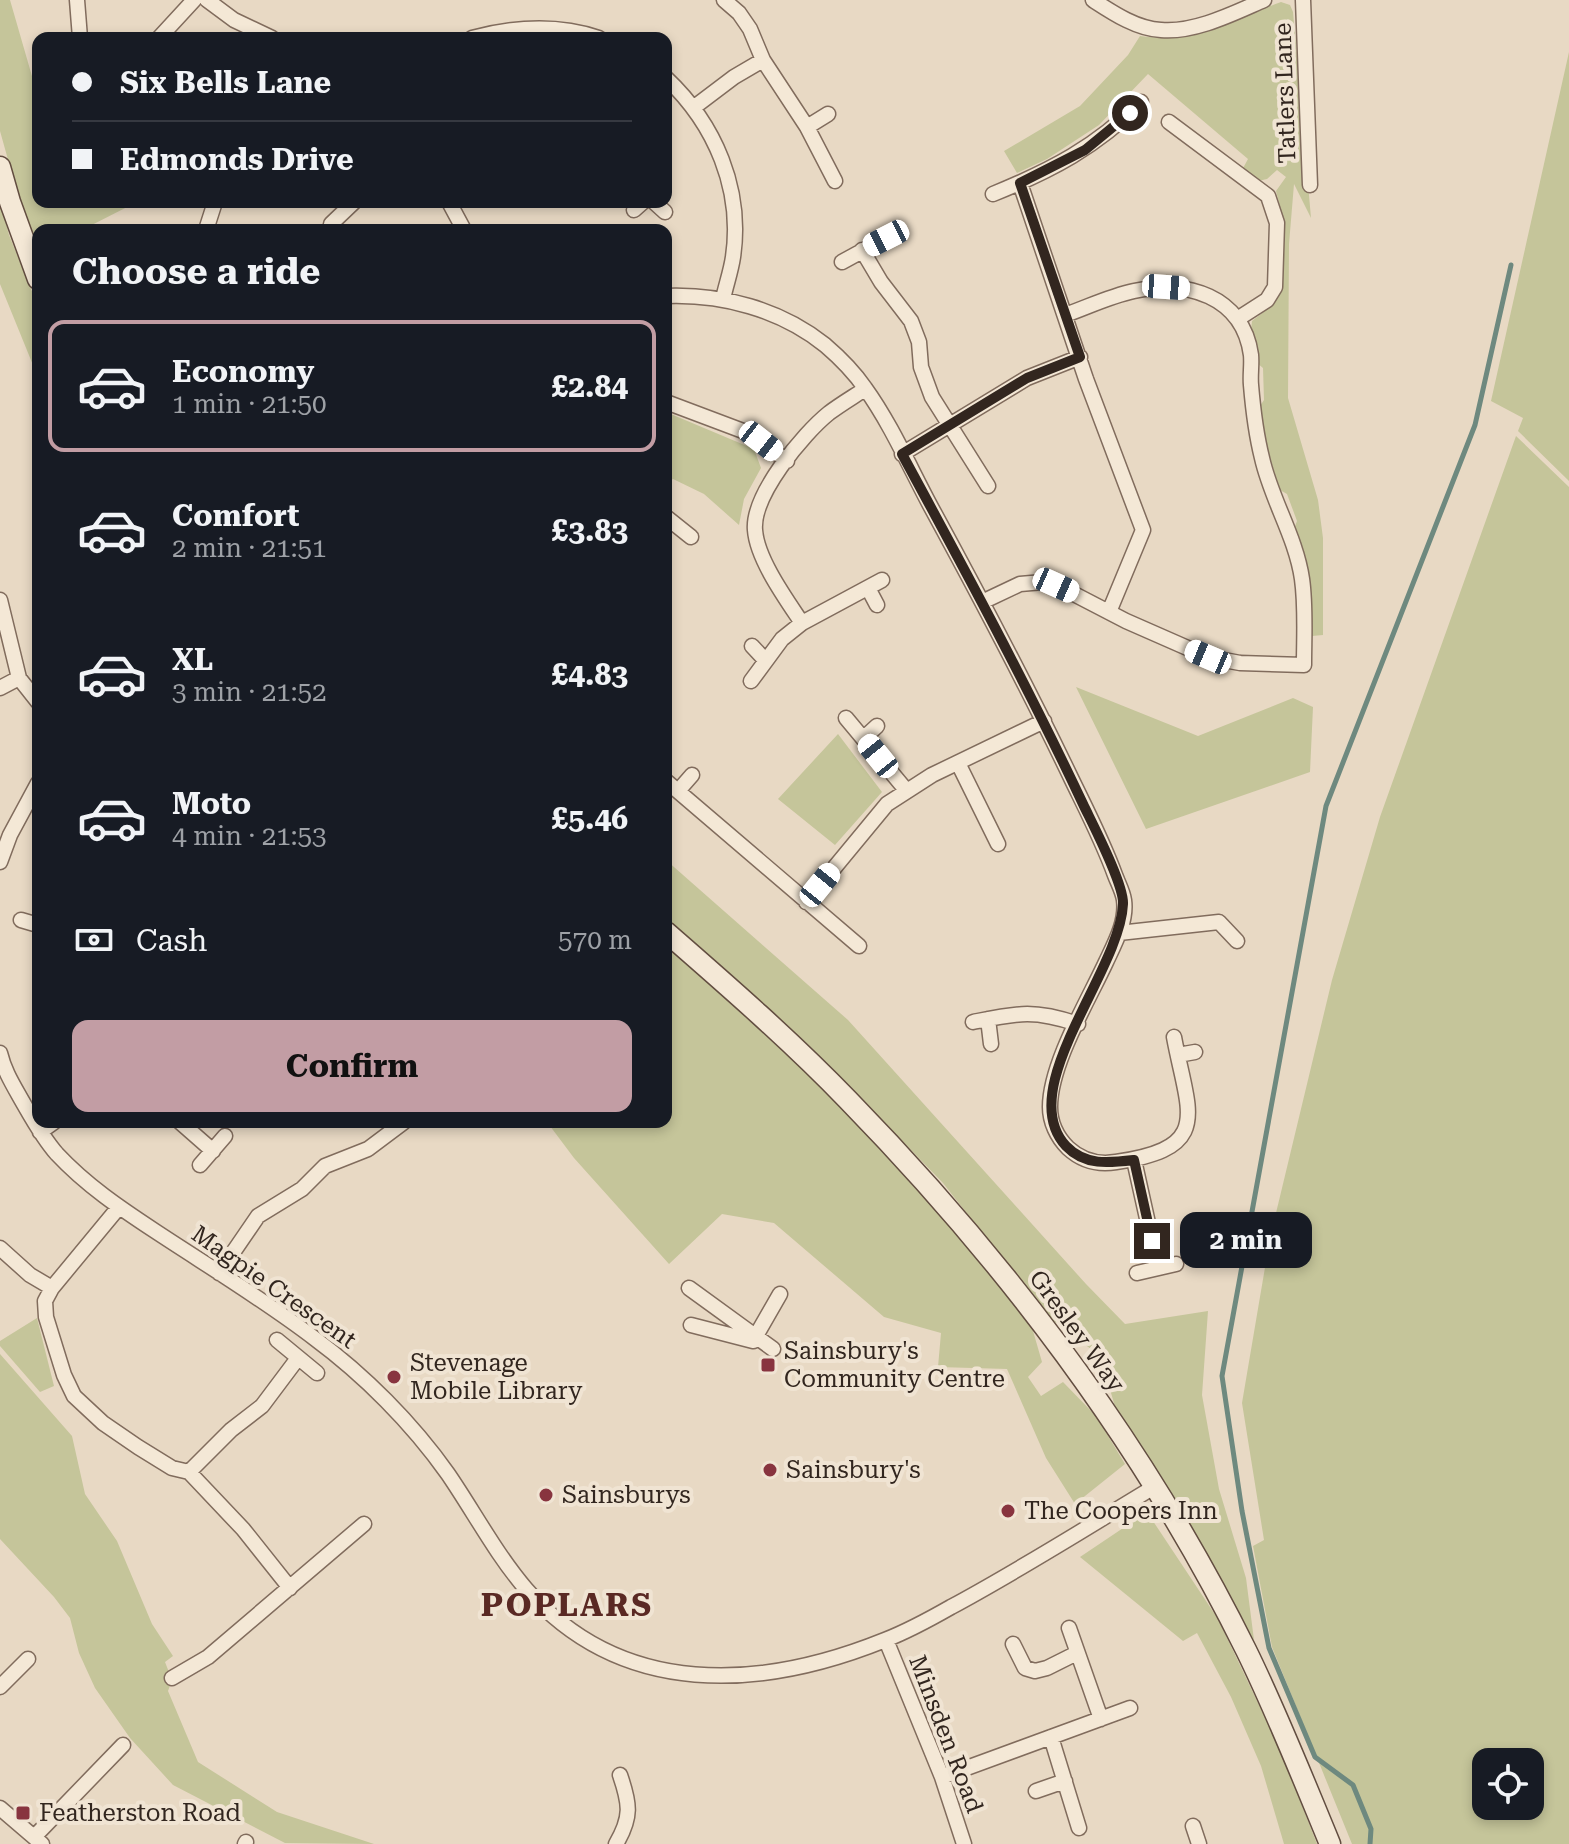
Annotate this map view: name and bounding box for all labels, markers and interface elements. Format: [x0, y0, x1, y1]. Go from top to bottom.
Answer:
street label: Tatlers Lane [1269, 22, 1301, 164]
text: Six Bells Lane [120, 65, 331, 100]
route start [1112, 95, 1148, 131]
text: Edmonds Drive [120, 142, 354, 177]
car [859, 216, 913, 260]
text: Choose a ride [72, 251, 320, 293]
car [1141, 273, 1191, 301]
icon: car [76, 350, 148, 422]
text: Economy [172, 354, 314, 389]
text: £2.84 [551, 369, 628, 404]
text: 1 min · 21:50 [172, 389, 327, 419]
car [735, 417, 787, 465]
icon: car [76, 494, 148, 566]
text: Comfort [172, 498, 299, 533]
text: £3.83 [551, 513, 628, 548]
text: 2 min · 21:51 [172, 533, 327, 563]
car [1029, 564, 1083, 606]
car [1181, 637, 1235, 677]
icon: car [76, 638, 148, 710]
text: XL [172, 642, 213, 677]
text: £4.83 [551, 657, 628, 692]
text: 3 min · 21:52 [172, 677, 327, 707]
car [854, 730, 902, 782]
icon: car [76, 782, 148, 854]
text: Moto [172, 786, 251, 821]
text: £5.46 [551, 801, 628, 836]
text: 4 min · 21:53 [172, 821, 327, 851]
car [796, 859, 844, 911]
icon: cash [72, 918, 116, 962]
text: Cash [136, 923, 207, 958]
text: 570 m [558, 925, 632, 955]
button: Confirm [72, 1020, 632, 1112]
callout: 2 min [1180, 1213, 1312, 1269]
street label: Magpie Crescent [186, 1220, 362, 1354]
route end [1134, 1223, 1170, 1259]
text: 2 min [1210, 1225, 1282, 1255]
street label: Gresley Way [1023, 1265, 1131, 1398]
place label: Sainsbury's Community Centre [784, 1337, 1005, 1393]
place label: Stevenage Mobile Library [410, 1349, 583, 1405]
marker: Sainsbury's Community Centre [759, 1356, 777, 1374]
marker: Stevenage Mobile Library [385, 1368, 403, 1386]
place label: Sainsbury's [786, 1456, 921, 1484]
marker: Sainsbury's [761, 1461, 779, 1479]
place label: Sainsburys [562, 1481, 691, 1509]
marker: Sainsburys [537, 1486, 555, 1504]
place label: The Coopers Inn [1024, 1497, 1218, 1525]
marker: The Coopers Inn [999, 1502, 1017, 1520]
district label: POPLARS [481, 1586, 653, 1624]
street label: Minsden Road [903, 1651, 989, 1817]
map controls [1472, 1748, 1544, 1820]
button: locate [1472, 1748, 1544, 1820]
place label: Featherston Road [39, 1799, 241, 1827]
marker: Featherston Road [14, 1804, 32, 1822]

